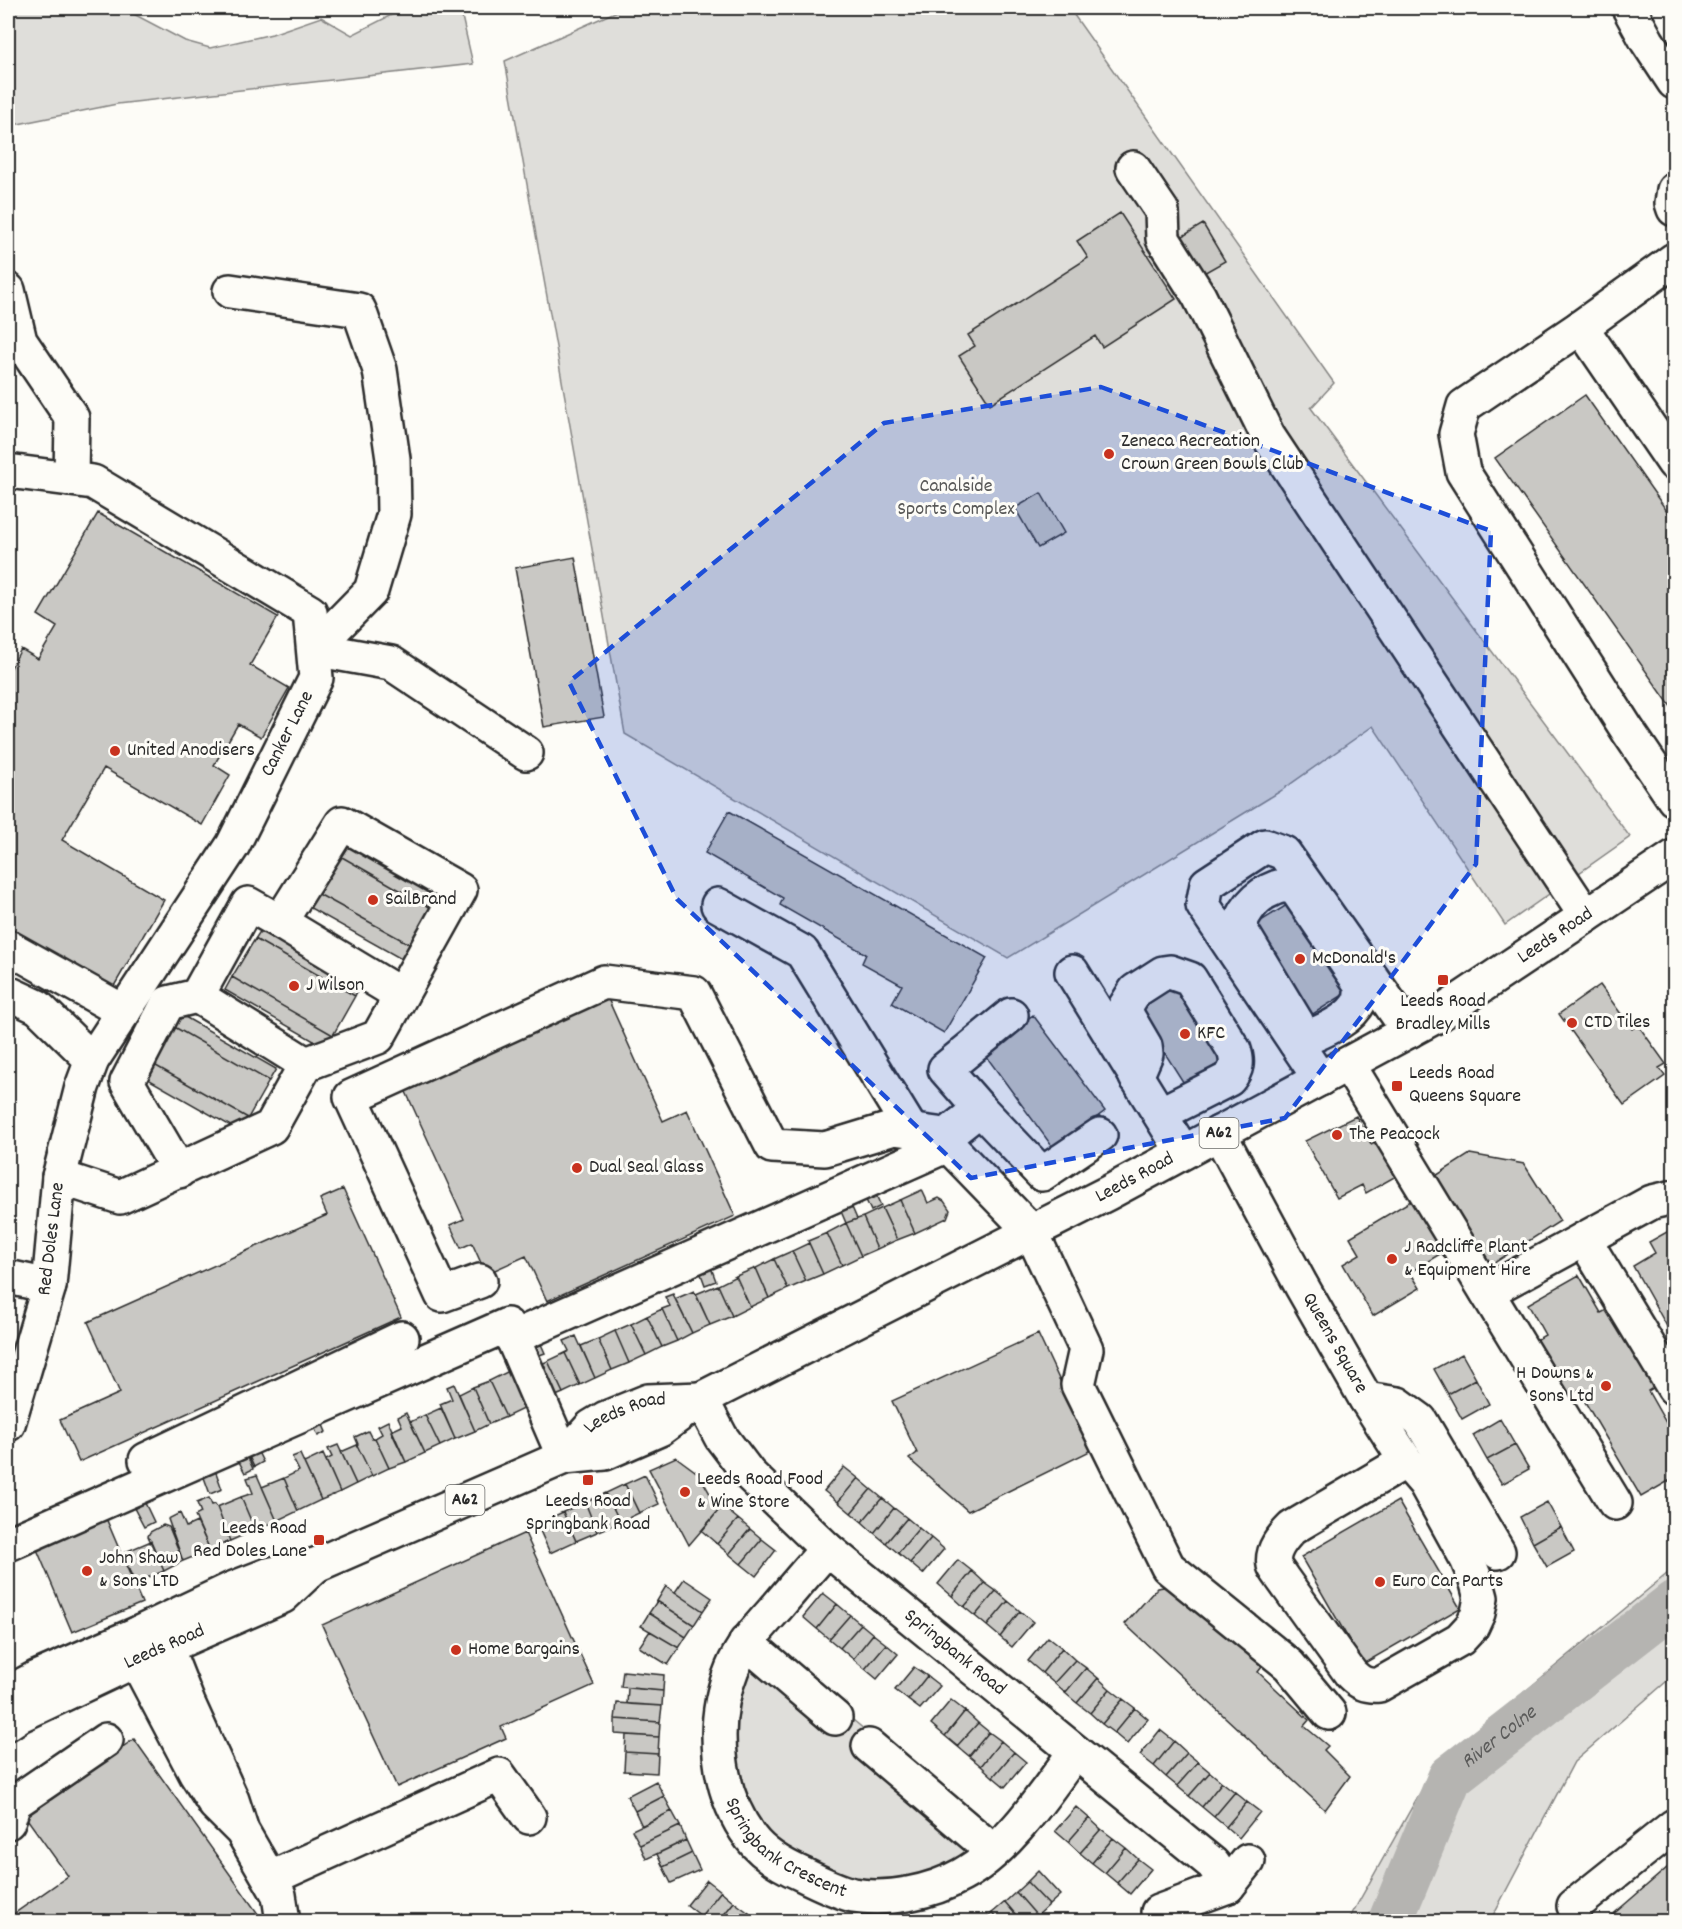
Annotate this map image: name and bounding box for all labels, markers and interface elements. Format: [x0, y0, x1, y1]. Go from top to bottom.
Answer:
place label: Zeneca Recreation Crown Green Bowls Club [1121, 428, 1304, 479]
marker: Zeneca Recreation Crown Green Bowls Club [1102, 447, 1116, 461]
park label: Canalside Sports Complex [897, 473, 1015, 524]
street label: Canker Lane [254, 686, 322, 782]
place label: United Anodisers [127, 737, 255, 765]
marker: United Anodisers [108, 744, 122, 758]
place label: SailBrand [385, 886, 457, 914]
marker: SailBrand [366, 893, 380, 907]
street label: Leeds Road [1512, 901, 1599, 972]
place label: McDonald's [1312, 945, 1396, 973]
marker: McDonald's [1293, 952, 1307, 966]
place label: J Wilson [306, 972, 364, 1000]
marker: Leeds Road Bradley Mills [1436, 973, 1450, 987]
marker: J Wilson [287, 979, 301, 993]
place label: Leeds Road Bradley Mills [1395, 988, 1491, 1039]
place label: CTD Tiles [1584, 1009, 1650, 1037]
marker: CTD Tiles [1565, 1016, 1579, 1030]
place label: KFC [1197, 1020, 1225, 1048]
marker: KFC [1178, 1027, 1192, 1041]
place label: Leeds Road Queens Square [1409, 1060, 1521, 1111]
marker: Leeds Road Queens Square [1390, 1079, 1404, 1093]
road number: A62 [1200, 1118, 1238, 1148]
place label: The Peacock [1349, 1121, 1440, 1149]
marker: The Peacock [1330, 1128, 1344, 1142]
street label: Leeds Road [1091, 1146, 1179, 1211]
place label: Dual Seal Glass [589, 1154, 704, 1182]
marker: Dual Seal Glass [570, 1161, 584, 1175]
street label: Red Doles Lane [31, 1181, 73, 1297]
place label: J Radcliffe Plant & Equipment Hire [1404, 1234, 1531, 1285]
marker: J Radcliffe Plant & Equipment Hire [1385, 1252, 1399, 1266]
street label: Queens Square [1294, 1288, 1374, 1399]
place label: H Downs & Sons Ltd [1516, 1360, 1594, 1411]
marker: H Downs & Sons Ltd [1599, 1379, 1613, 1393]
street label: Leeds Road [577, 1386, 666, 1440]
place label: Leeds Road Food & Wine Store [697, 1466, 823, 1517]
marker: Leeds Road Springbank Road [581, 1473, 595, 1487]
road number: A62 [446, 1485, 484, 1515]
marker: Leeds Road Food & Wine Store [678, 1485, 692, 1499]
place label: Leeds Road Springbank Road [526, 1488, 650, 1539]
place label: Leeds Road Red Doles Lane [193, 1515, 307, 1566]
marker: Leeds Road Red Doles Lane [312, 1533, 326, 1547]
place label: John Shaw & Sons LTD [99, 1545, 179, 1596]
marker: John Shaw & Sons LTD [80, 1564, 94, 1578]
place label: Euro Car Parts [1392, 1568, 1504, 1596]
marker: Euro Car Parts [1373, 1575, 1387, 1589]
street label: Springbank Road [897, 1603, 1012, 1703]
street label: Leeds Road [119, 1618, 209, 1678]
place label: Home Bargains [468, 1636, 580, 1664]
marker: Home Bargains [449, 1643, 463, 1657]
water label: River Colne [1456, 1698, 1545, 1777]
street label: Springbank Crescent [717, 1794, 850, 1906]

